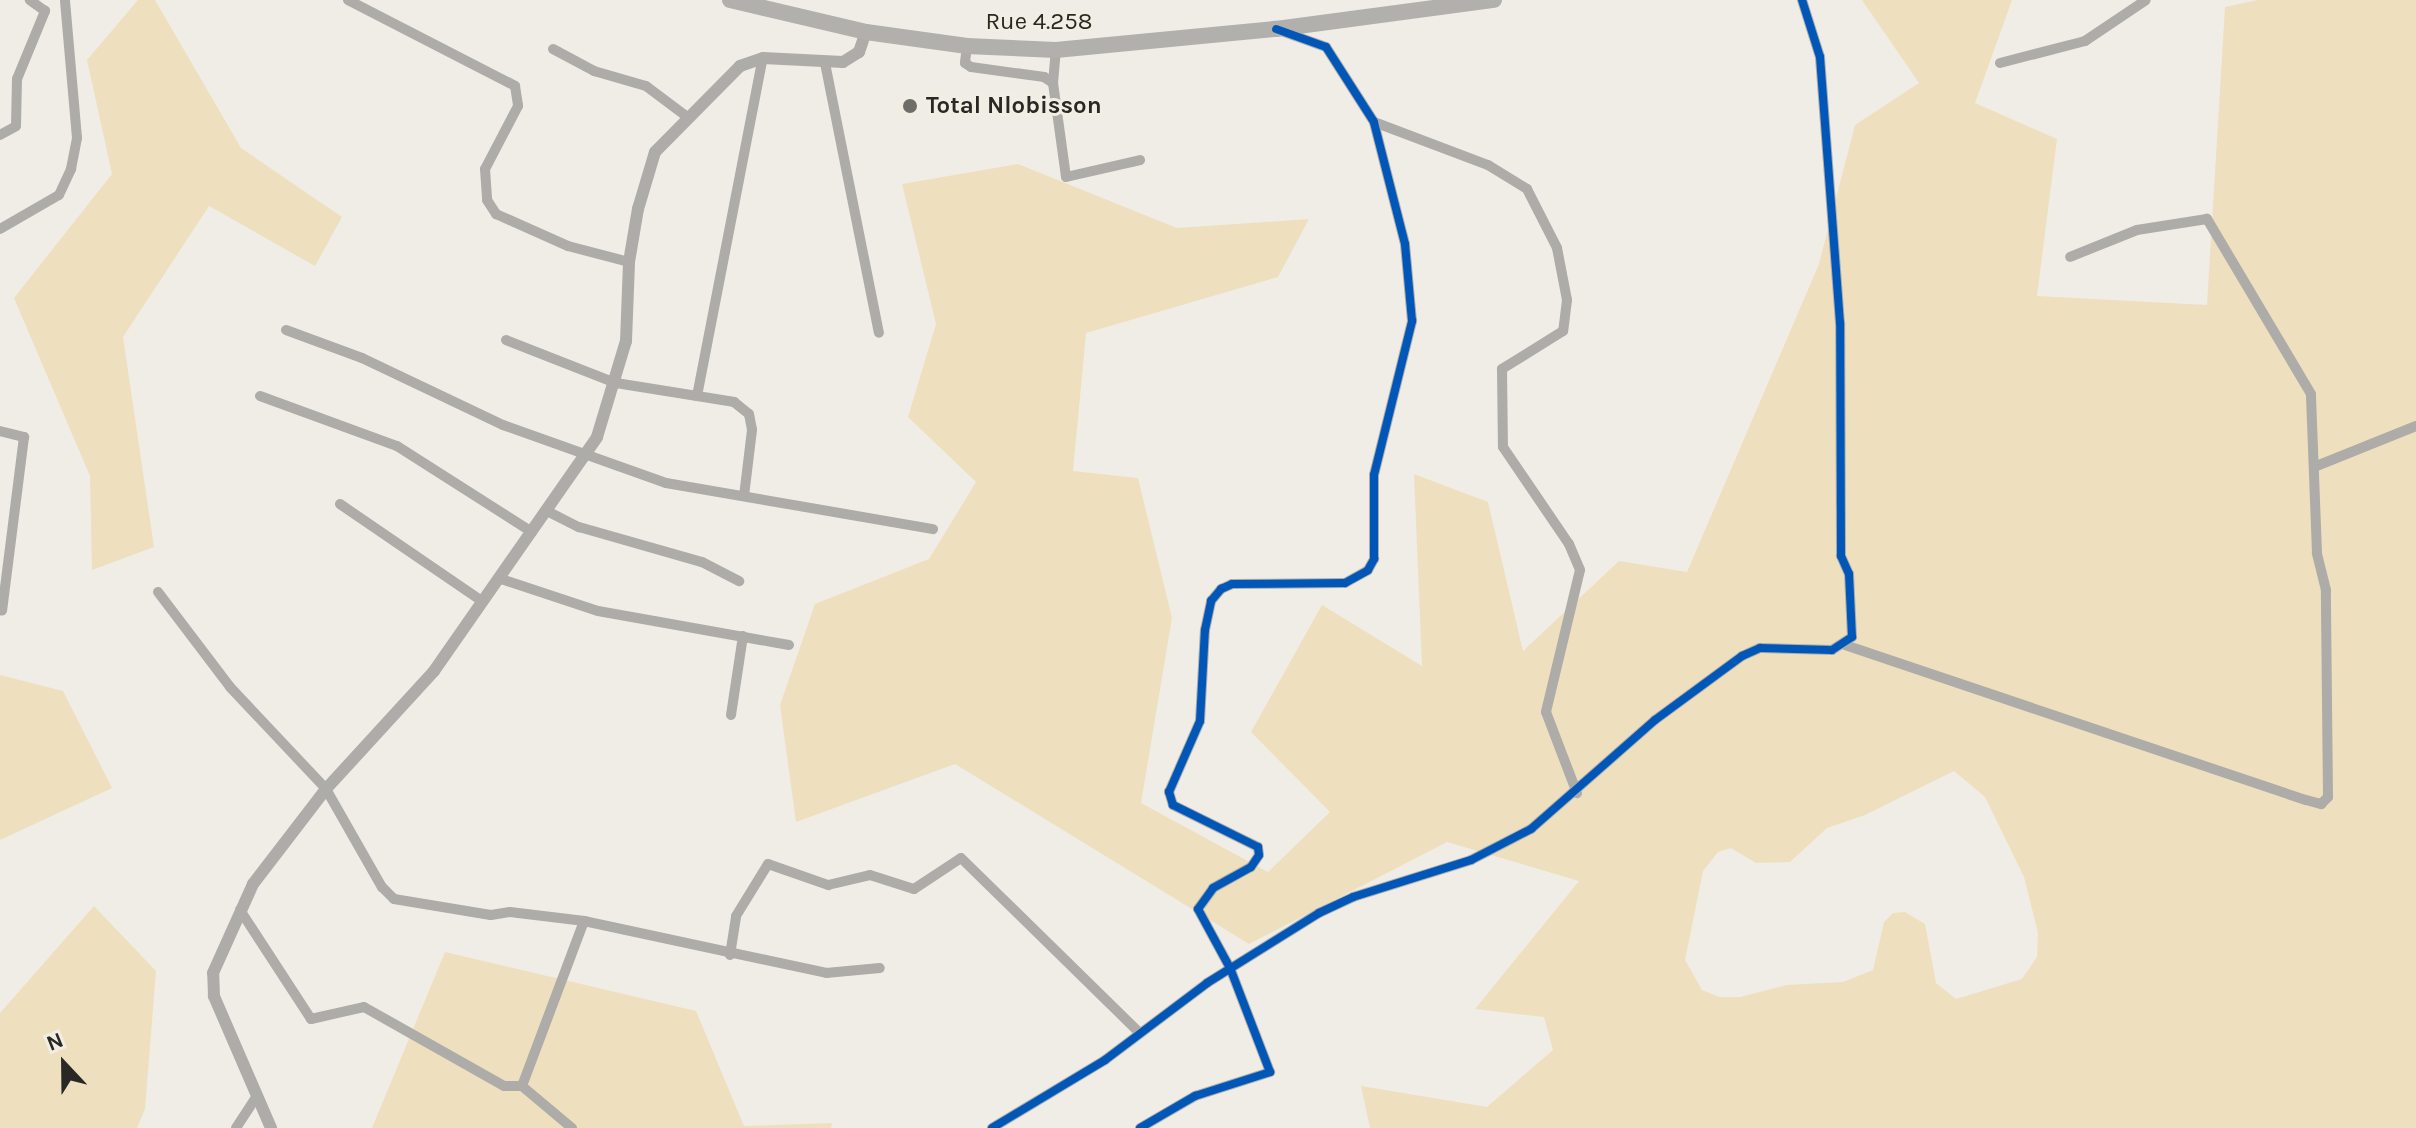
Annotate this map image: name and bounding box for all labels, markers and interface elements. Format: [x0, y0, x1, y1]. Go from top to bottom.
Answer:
street label: Rue 4.258 [985, 8, 1093, 36]
place label: Total Nlobisson [926, 92, 1102, 120]
marker: Total Nlobisson [901, 97, 919, 115]
north arrow [24, 1024, 104, 1104]
text: N [43, 1027, 67, 1057]

